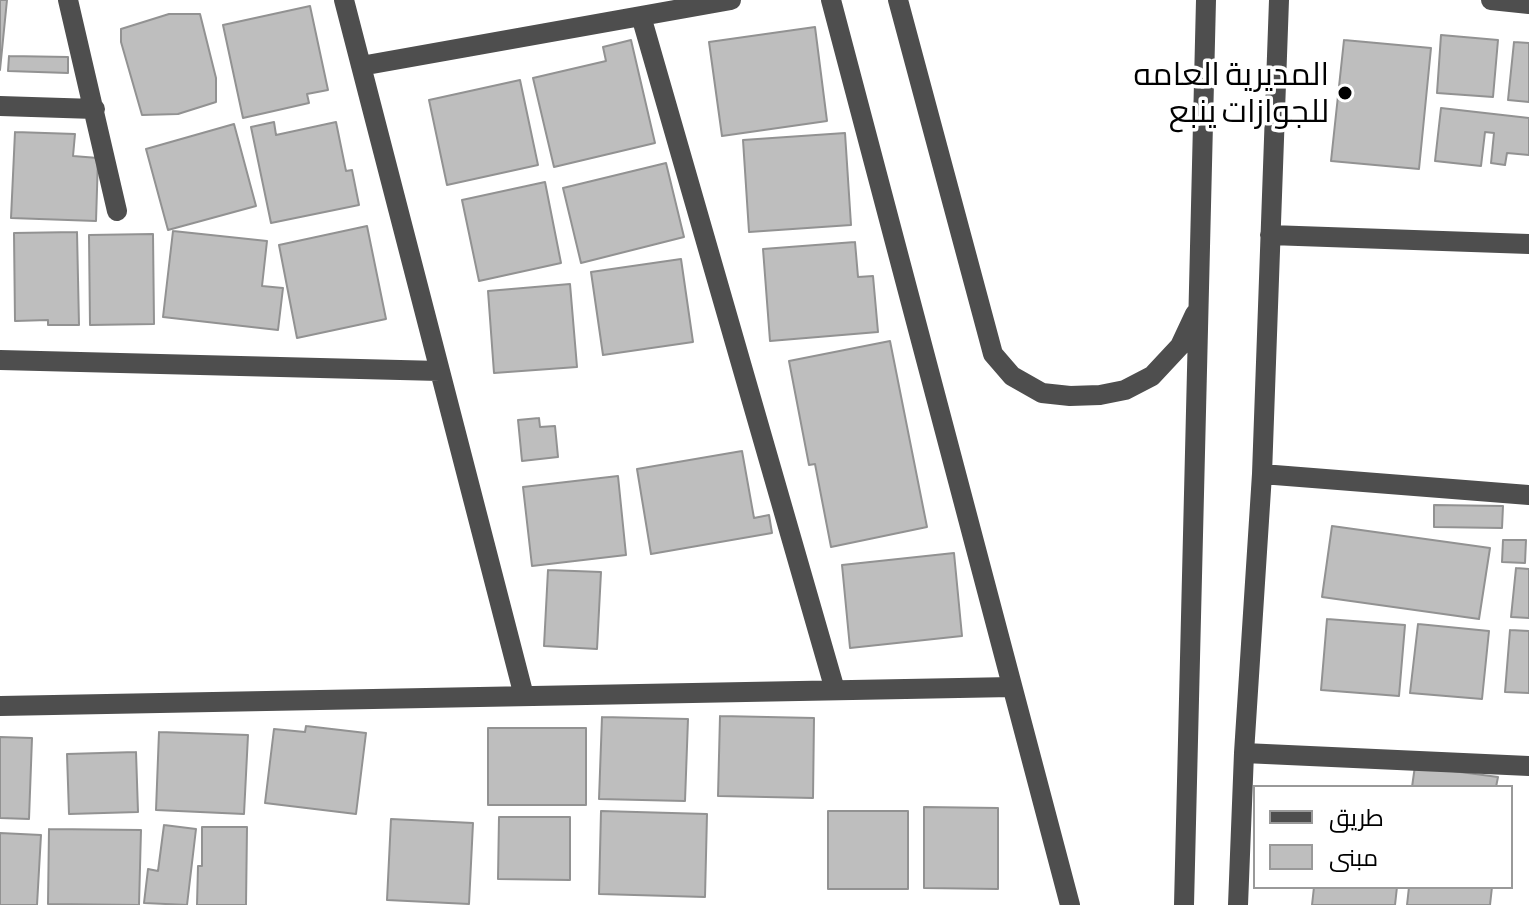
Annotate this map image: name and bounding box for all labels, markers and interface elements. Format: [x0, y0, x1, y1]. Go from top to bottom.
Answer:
place label: المديرية العامه للجوازات ينبع [1134, 56, 1329, 131]
marker: المديرية العامه للجوازات ينبع [1336, 84, 1354, 102]
legend [1253, 785, 1513, 889]
text: طريق [1329, 807, 1384, 831]
text: مبنى [1329, 847, 1378, 871]

